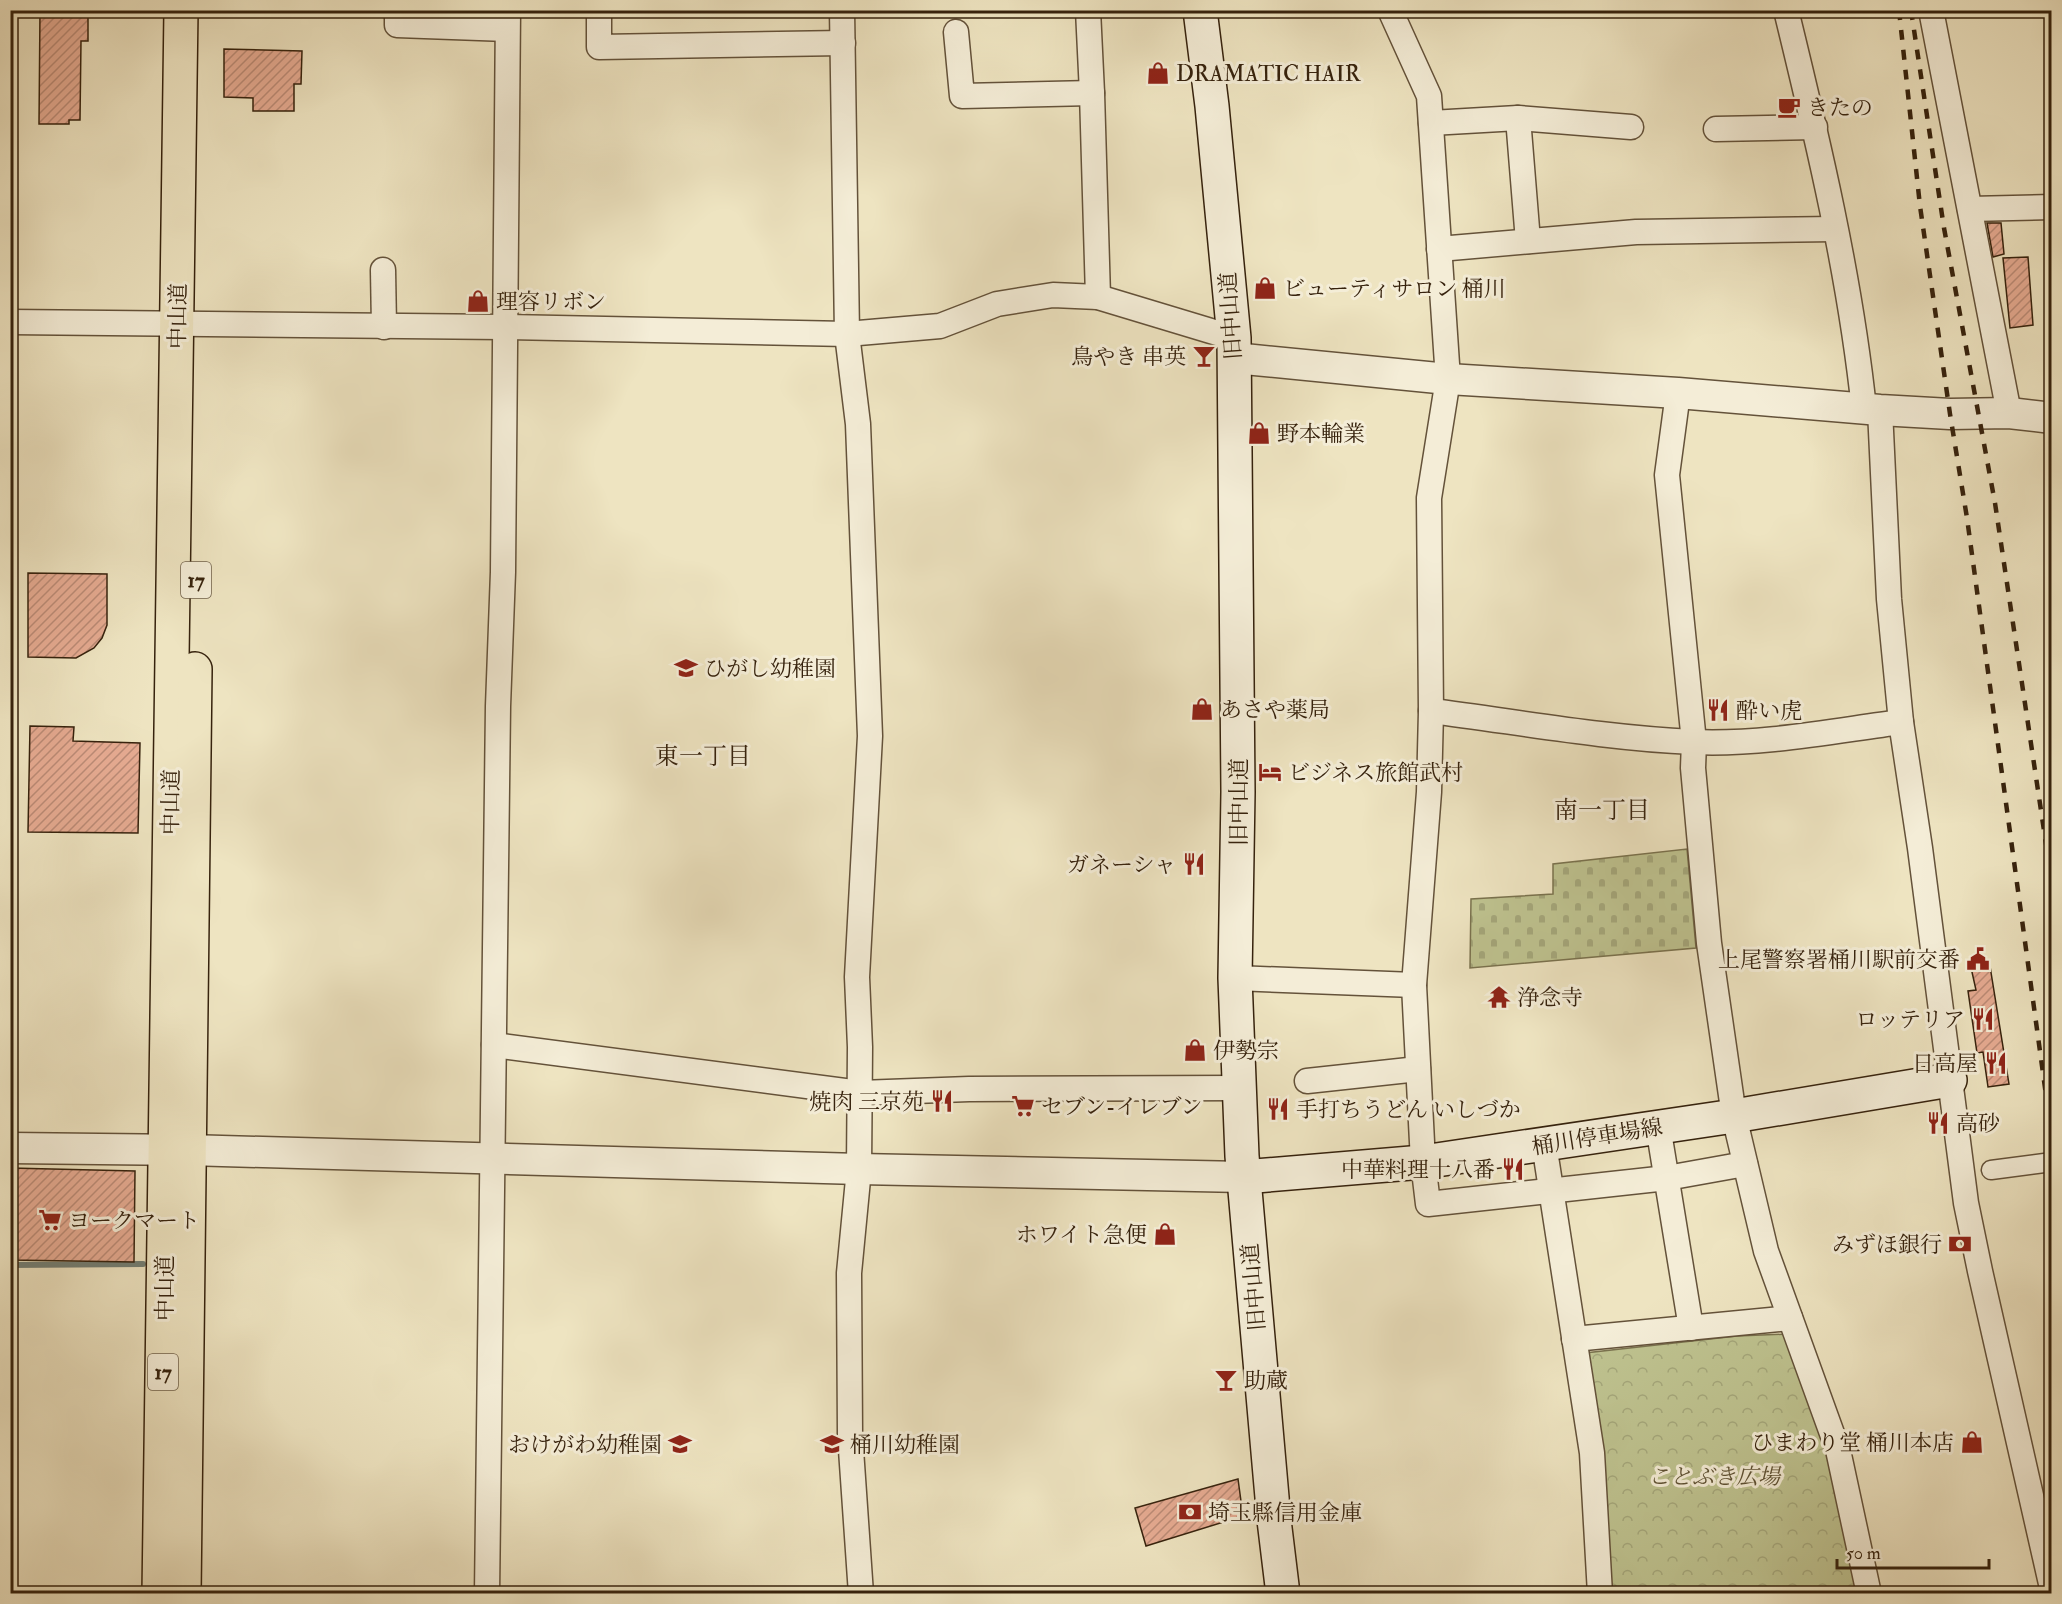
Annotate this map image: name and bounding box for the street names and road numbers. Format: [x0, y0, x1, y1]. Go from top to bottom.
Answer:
street label: 旧中山道 [1214, 271, 1248, 361]
street label: 中山道 [163, 283, 193, 349]
road number: 17 [181, 562, 211, 598]
street label: 旧中山道 [1225, 758, 1253, 846]
street label: 中山道 [156, 769, 186, 835]
street label: 桶川停車場線 [1530, 1113, 1665, 1161]
street label: 旧中山道 [1236, 1242, 1272, 1332]
street label: 中山道 [151, 1255, 179, 1321]
road number: 17 [148, 1354, 178, 1390]

